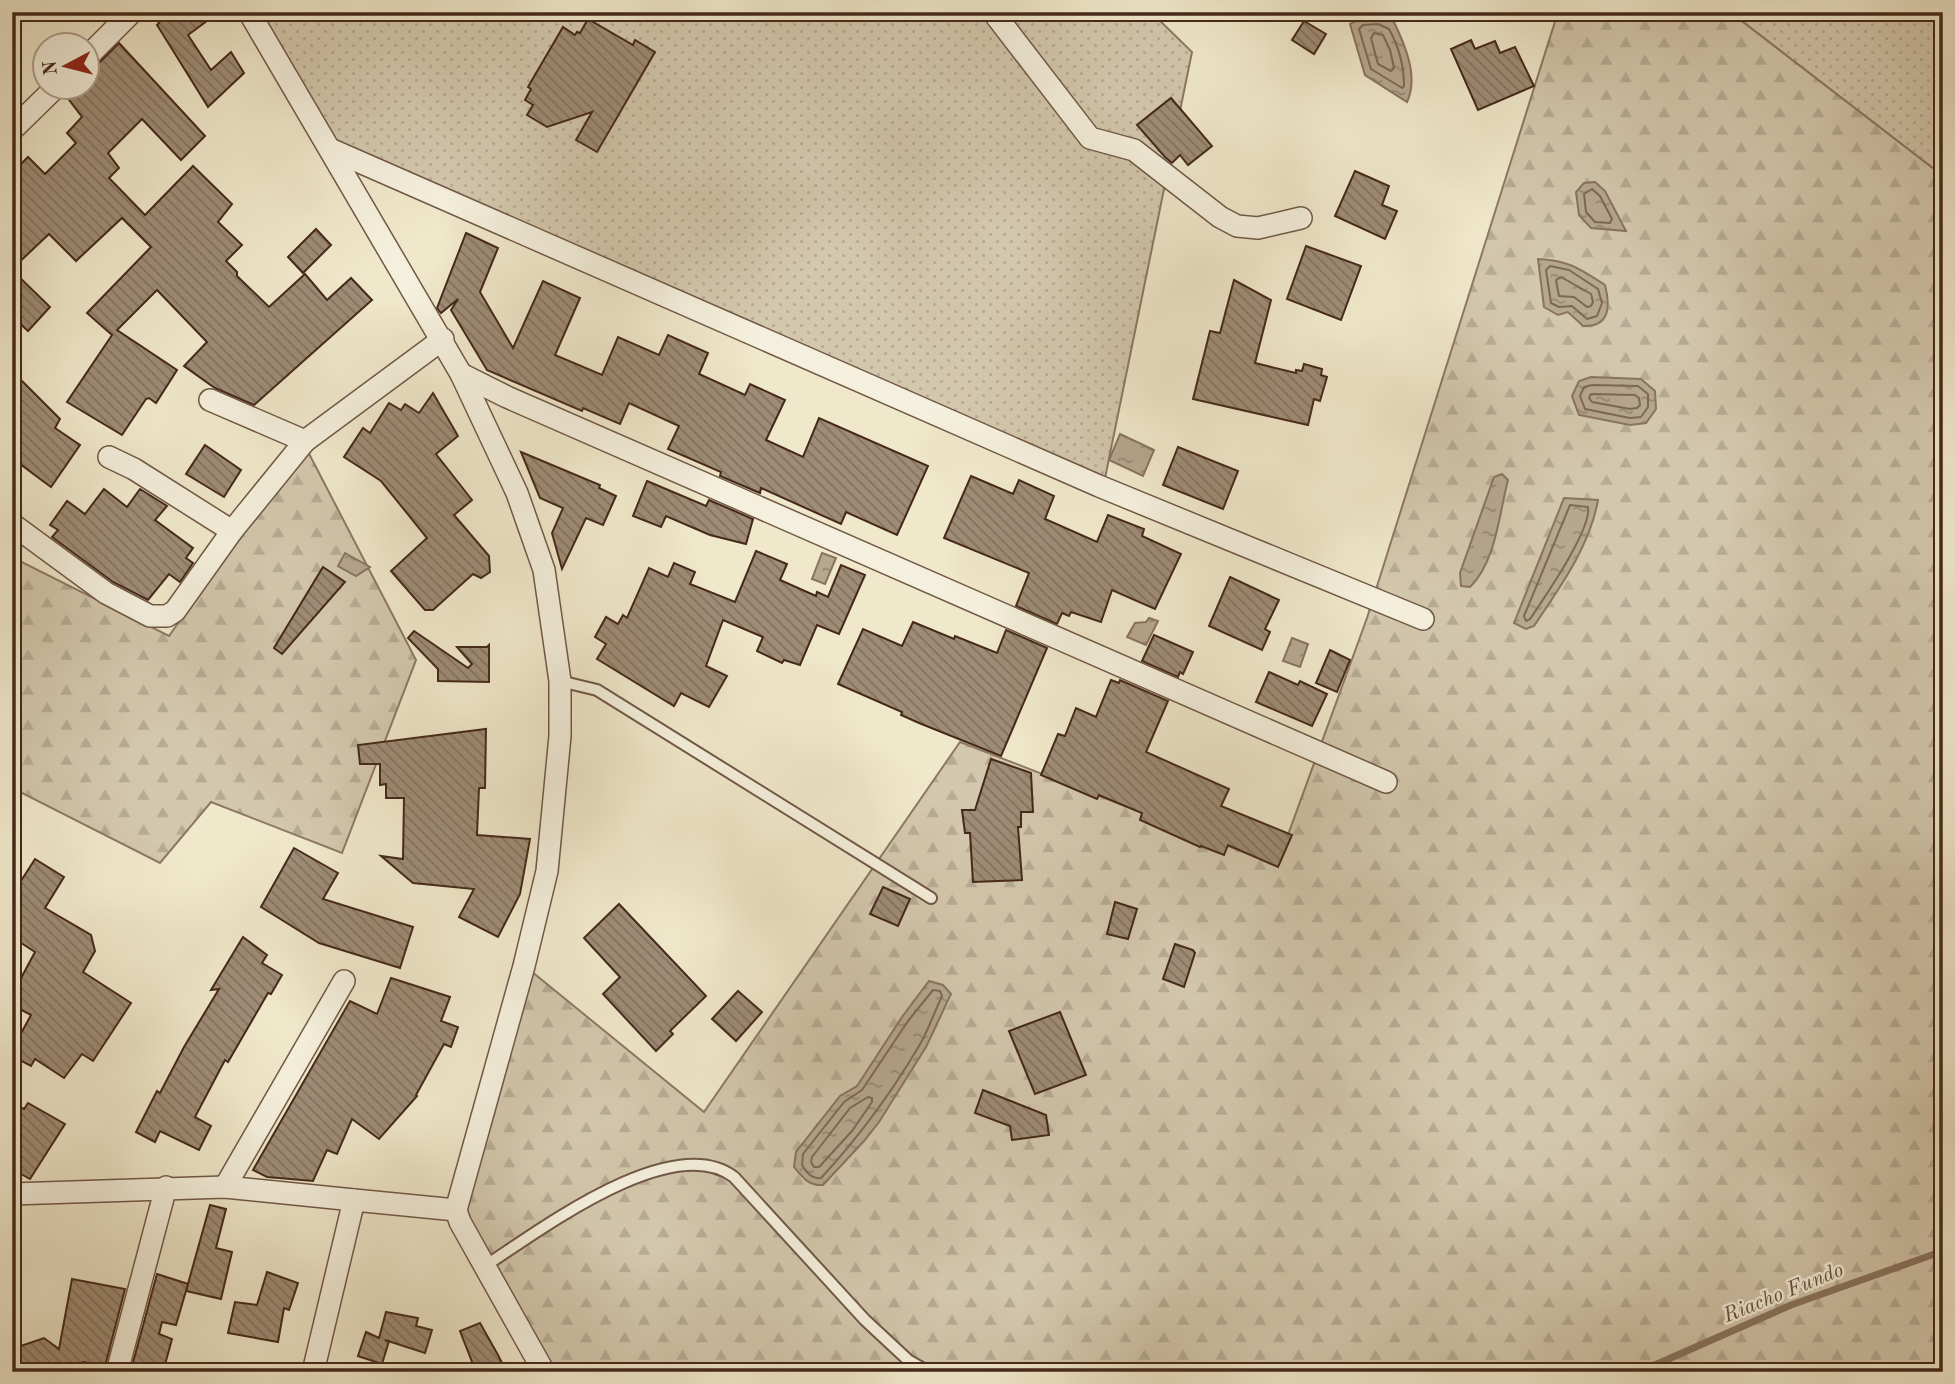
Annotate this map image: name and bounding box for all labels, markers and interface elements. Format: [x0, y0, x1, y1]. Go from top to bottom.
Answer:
north arrow [32, 32, 102, 102]
text: N [41, 59, 62, 76]
water label: Riacho Fundo [1719, 1260, 1847, 1327]

